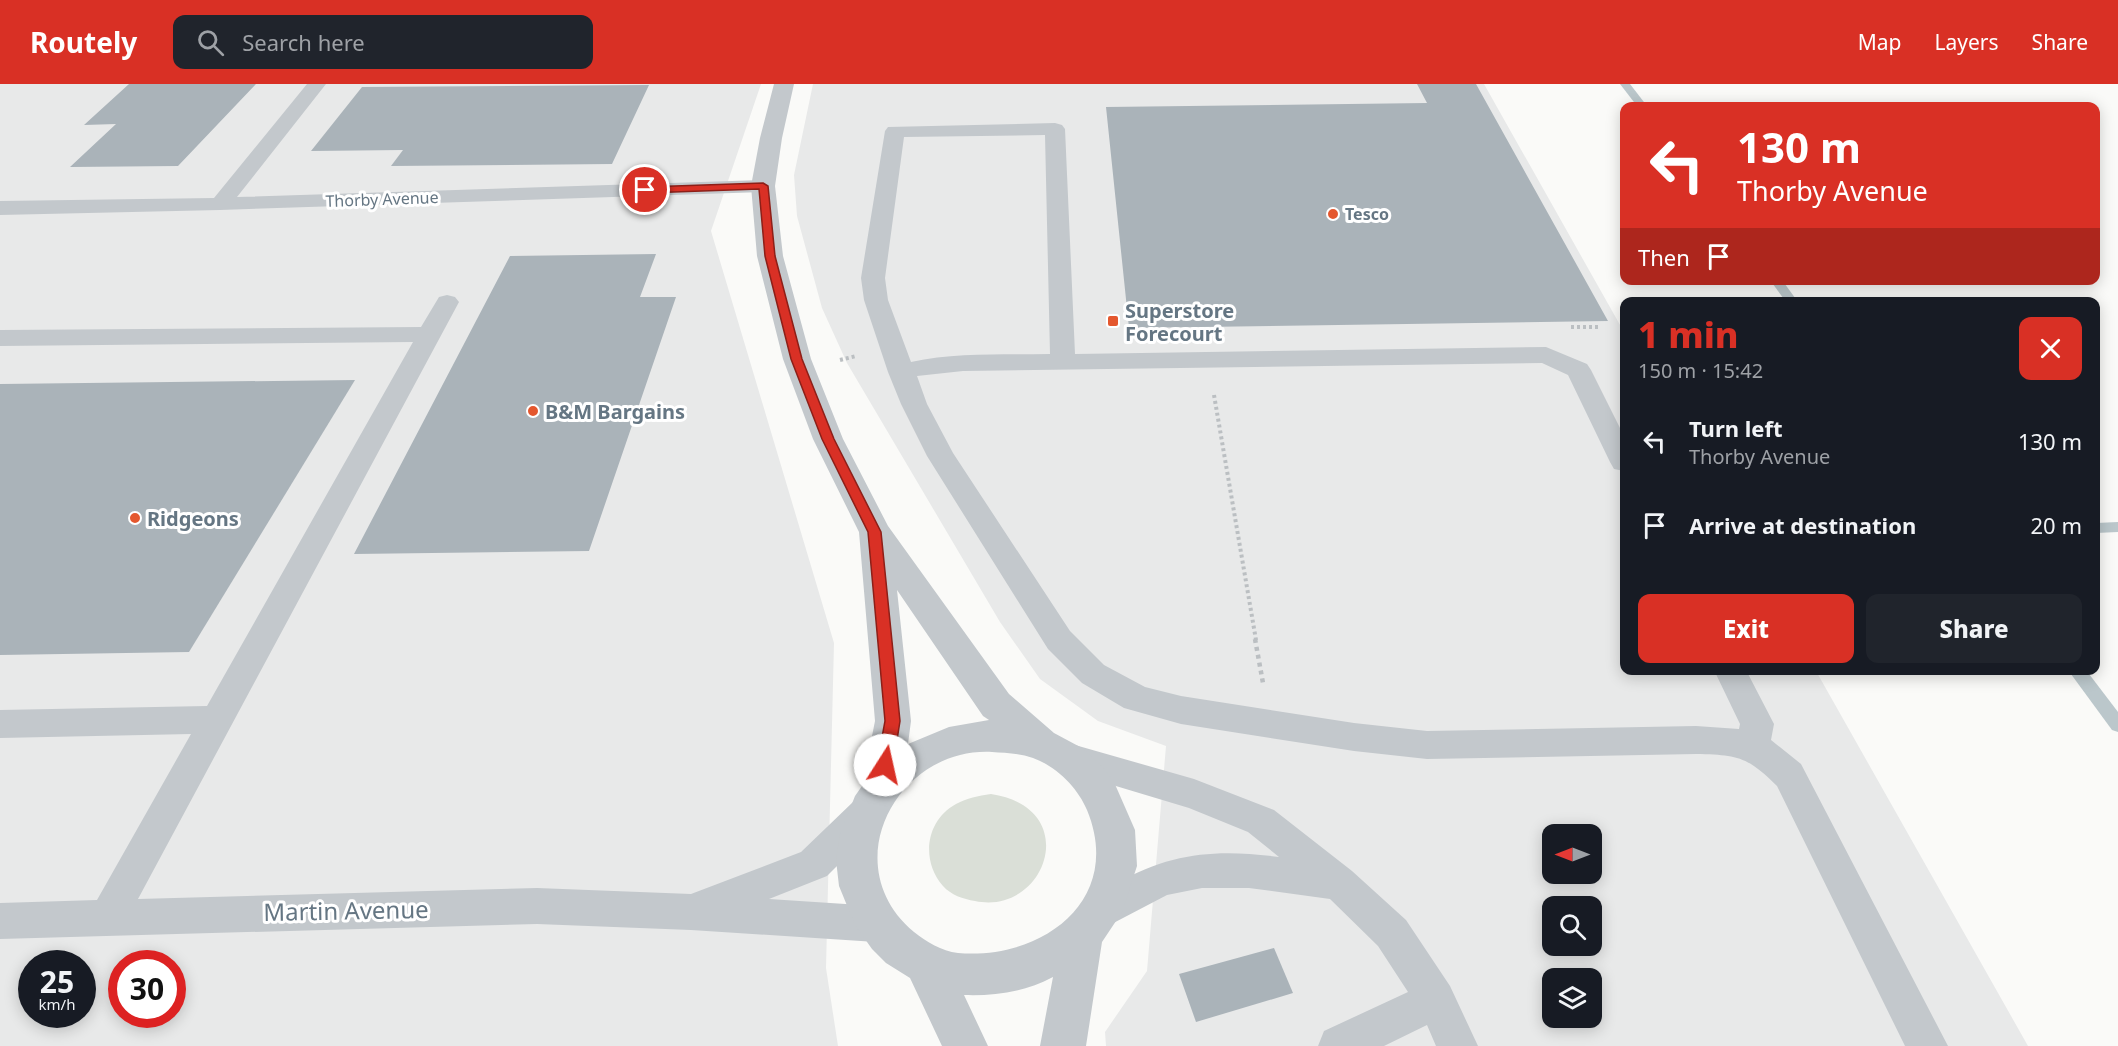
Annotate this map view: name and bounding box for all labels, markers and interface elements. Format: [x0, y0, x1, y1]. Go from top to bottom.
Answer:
search box [173, 15, 593, 69]
text: Routely [30, 23, 137, 61]
icon: search [194, 26, 227, 59]
text: Search here [242, 27, 365, 57]
text: Map [1858, 28, 1902, 56]
text: Layers [1935, 28, 1999, 56]
text: Share [2032, 28, 2088, 56]
text: 130 m [1737, 118, 1861, 175]
icon: left [1638, 126, 1716, 204]
pin [619, 164, 670, 215]
text: Thorby Avenue [1737, 172, 1928, 209]
icon: arrive [628, 173, 661, 206]
street label: Thorby Avenue [325, 186, 439, 212]
place label: Tesco [1345, 203, 1389, 225]
marker: Tesco [1326, 207, 1340, 221]
icon: arrive [1702, 240, 1735, 273]
text: Then [1638, 242, 1690, 272]
place label: Superstore Forecourt [1125, 297, 1234, 347]
text: 1 min [1638, 310, 1739, 359]
marker: Superstore Forecourt [1106, 314, 1120, 328]
button: close [2019, 317, 2082, 380]
text: 150 m · 15:42 [1638, 357, 1763, 384]
place label: B&M Bargains [545, 398, 685, 425]
marker: B&M Bargains [526, 404, 540, 418]
text: Turn left [1689, 413, 1783, 443]
icon: left [1638, 425, 1671, 458]
text: 130 m [2018, 426, 2082, 456]
text: Thorby Avenue [1689, 443, 1830, 470]
place label: Ridgeons [147, 505, 239, 532]
icon: arrive [1638, 509, 1671, 542]
text: Arrive at destination [1689, 510, 1916, 540]
text: 20 m [2031, 510, 2082, 540]
marker: Ridgeons [128, 511, 142, 525]
button: Exit [1638, 594, 1854, 663]
button: Share [1866, 594, 2082, 663]
position arrow [853, 733, 917, 797]
north arrow [1542, 824, 1602, 884]
map controls [1542, 824, 1602, 1028]
street label: Martin Avenue [263, 892, 429, 928]
button: search [1542, 896, 1602, 956]
speed limit sign: 30 [108, 950, 186, 1028]
text: 25 [40, 961, 74, 1002]
button: layers [1542, 968, 1602, 1028]
text: km/h [39, 994, 75, 1014]

